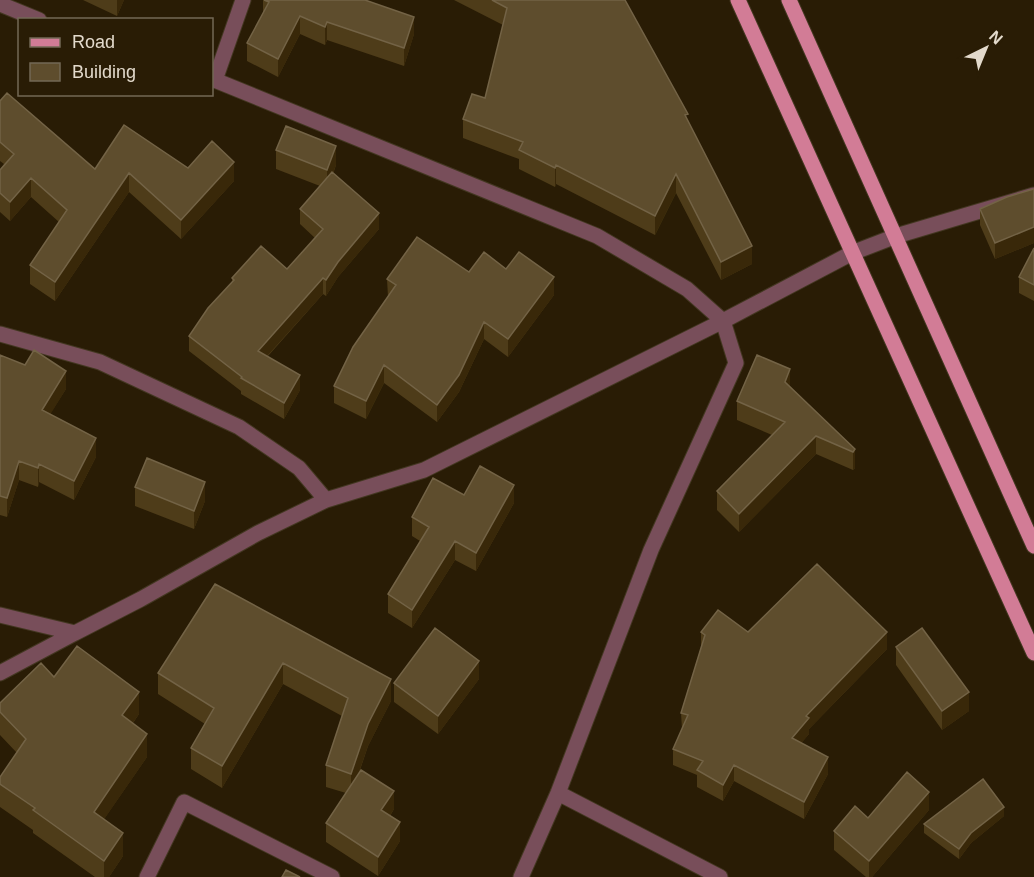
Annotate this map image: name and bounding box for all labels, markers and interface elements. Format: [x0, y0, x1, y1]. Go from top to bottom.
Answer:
legend [18, 18, 213, 96]
north arrow [956, 18, 1016, 78]
text: N [986, 27, 1006, 48]
text: Road [72, 32, 115, 52]
text: Building [72, 62, 136, 82]

